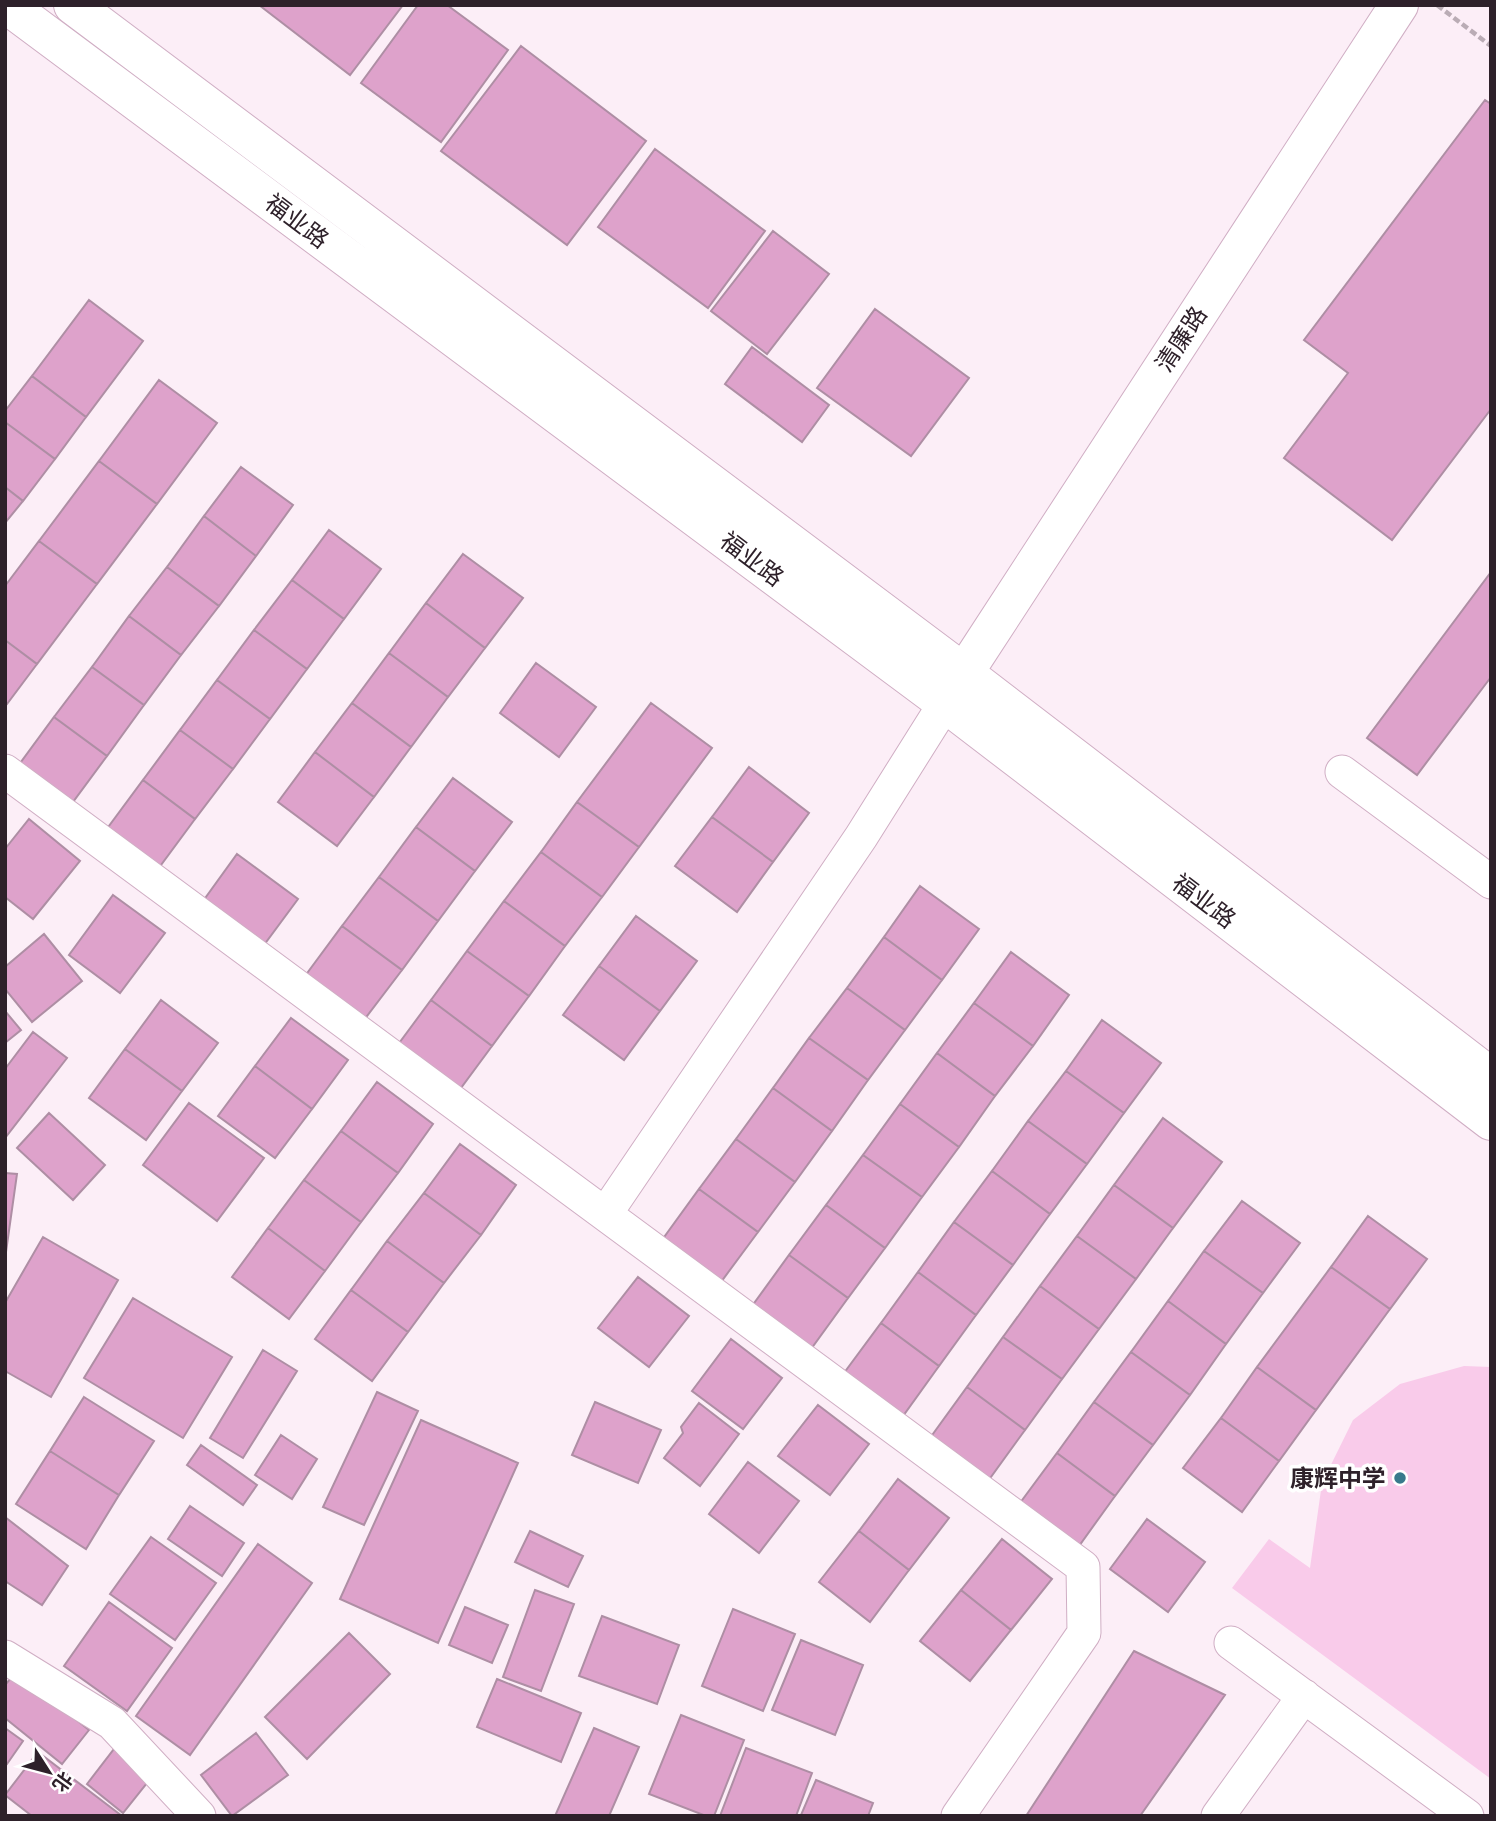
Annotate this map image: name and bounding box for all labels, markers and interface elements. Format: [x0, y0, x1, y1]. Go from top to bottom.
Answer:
street label: 福业路 [258, 185, 336, 257]
street label: 清廉路 [1147, 299, 1215, 379]
street label: 福业路 [713, 523, 791, 595]
street label: 福业路 [1165, 865, 1243, 937]
place label: 康辉中学 [1290, 1461, 1386, 1496]
marker: 康辉中学 [1392, 1470, 1408, 1486]
north arrow [14, 1737, 84, 1807]
text: 北 [46, 1766, 79, 1797]

